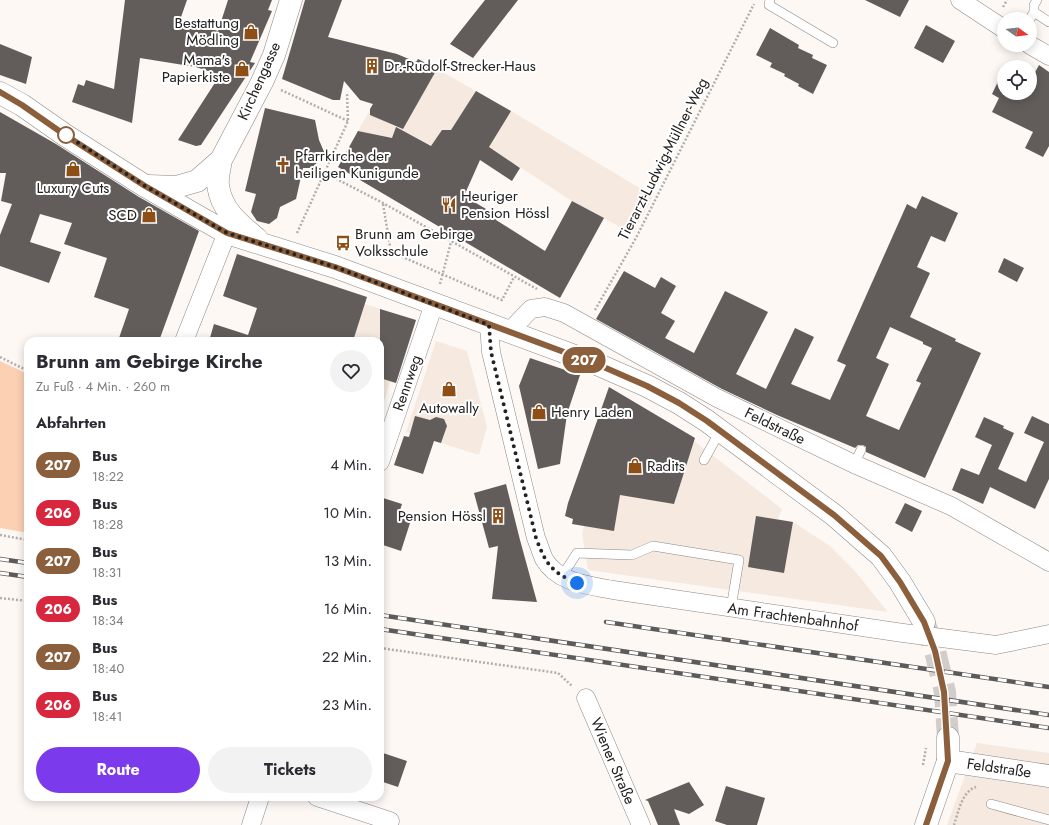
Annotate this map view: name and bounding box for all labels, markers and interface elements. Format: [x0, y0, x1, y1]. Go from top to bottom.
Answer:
place label: Bestattung Mödling [175, 12, 239, 51]
north arrow [997, 12, 1037, 52]
map controls [997, 12, 1037, 100]
shop icon: Bestattung Mödling [242, 23, 260, 41]
street label: Kirchengasse [232, 38, 286, 124]
place label: Mama's Papierkiste [162, 49, 230, 88]
place label: Dr.-Rudolf-Strecker-Haus [384, 55, 536, 77]
building icon: Dr.-Rudolf-Strecker-Haus [363, 57, 381, 75]
shop icon: Mama's Papierkiste [233, 60, 251, 78]
button: locate [997, 60, 1037, 100]
street label: Tierarzt-Ludwig-Müllner-Weg [612, 74, 714, 244]
unlabelled marker [57, 126, 75, 144]
place label: Pfarrkirche der heiligen Kunigunde [295, 145, 419, 184]
church icon: Pfarrkirche der heiligen Kunigunde [274, 156, 292, 174]
shop icon: Luxury Cuts [64, 160, 82, 178]
place label: Luxury Cuts [37, 177, 109, 199]
place label: Heuriger Pension Hössl [461, 185, 549, 224]
restaurant icon: Heuriger Pension Hössl [440, 196, 458, 214]
place label: SCD [108, 204, 137, 226]
shop icon: SCD [140, 206, 158, 224]
place label: Brunn am Gebirge Volksschule [355, 223, 473, 262]
bus stop icon: Brunn am Gebirge Volksschule [334, 234, 352, 252]
line badge: 207 [561, 347, 607, 373]
text: Brunn am Gebirge Kirche [36, 348, 263, 375]
button: heart [330, 350, 372, 392]
text: 207 [571, 350, 597, 370]
street label: Rennweg [387, 352, 427, 414]
text: Zu Fuß · 4 Min. · 260 m [36, 377, 170, 396]
shop icon: Autowally [440, 380, 458, 398]
place label: Autowally [419, 397, 479, 419]
place label: Henry Laden [551, 401, 632, 423]
street label: Feldstraße [741, 402, 809, 450]
shop icon: Henry Laden [530, 403, 548, 421]
text: Abfahrten [36, 412, 106, 434]
text: Bus [92, 445, 117, 467]
text: 4 Min. [330, 454, 372, 476]
text: 207 [45, 455, 71, 475]
place label: Radits [647, 455, 685, 477]
shop icon: Radits [626, 457, 644, 475]
text: 18:22 [92, 467, 124, 486]
text: Bus [92, 493, 117, 515]
text: 10 Min. [323, 502, 372, 524]
text: 206 [44, 503, 72, 523]
place label: Pension Hössl [398, 505, 486, 527]
building icon: Pension Hössl [489, 507, 507, 525]
text: 18:28 [92, 515, 123, 534]
text: Bus [92, 541, 117, 563]
text: 13 Min. [324, 550, 372, 572]
text: 207 [45, 551, 71, 571]
text: 18:31 [92, 563, 122, 582]
your location [567, 573, 587, 593]
text: Bus [92, 589, 117, 611]
street label: Am Frachtenbahnhof [726, 597, 860, 637]
text: 16 Min. [324, 598, 372, 620]
text: 206 [44, 599, 72, 619]
text: 18:34 [92, 611, 124, 630]
text: Bus [92, 637, 117, 659]
text: 22 Min. [322, 646, 372, 668]
text: 207 [45, 647, 71, 667]
text: 18:40 [92, 659, 124, 678]
text: Bus [92, 685, 117, 707]
text: 23 Min. [322, 694, 372, 716]
text: 206 [44, 695, 72, 715]
text: 18:41 [92, 707, 122, 726]
street label: Wiener Straße [585, 714, 641, 808]
button: Route [36, 747, 200, 793]
button: Tickets [208, 747, 372, 793]
street label: Feldstraße [965, 753, 1033, 783]

